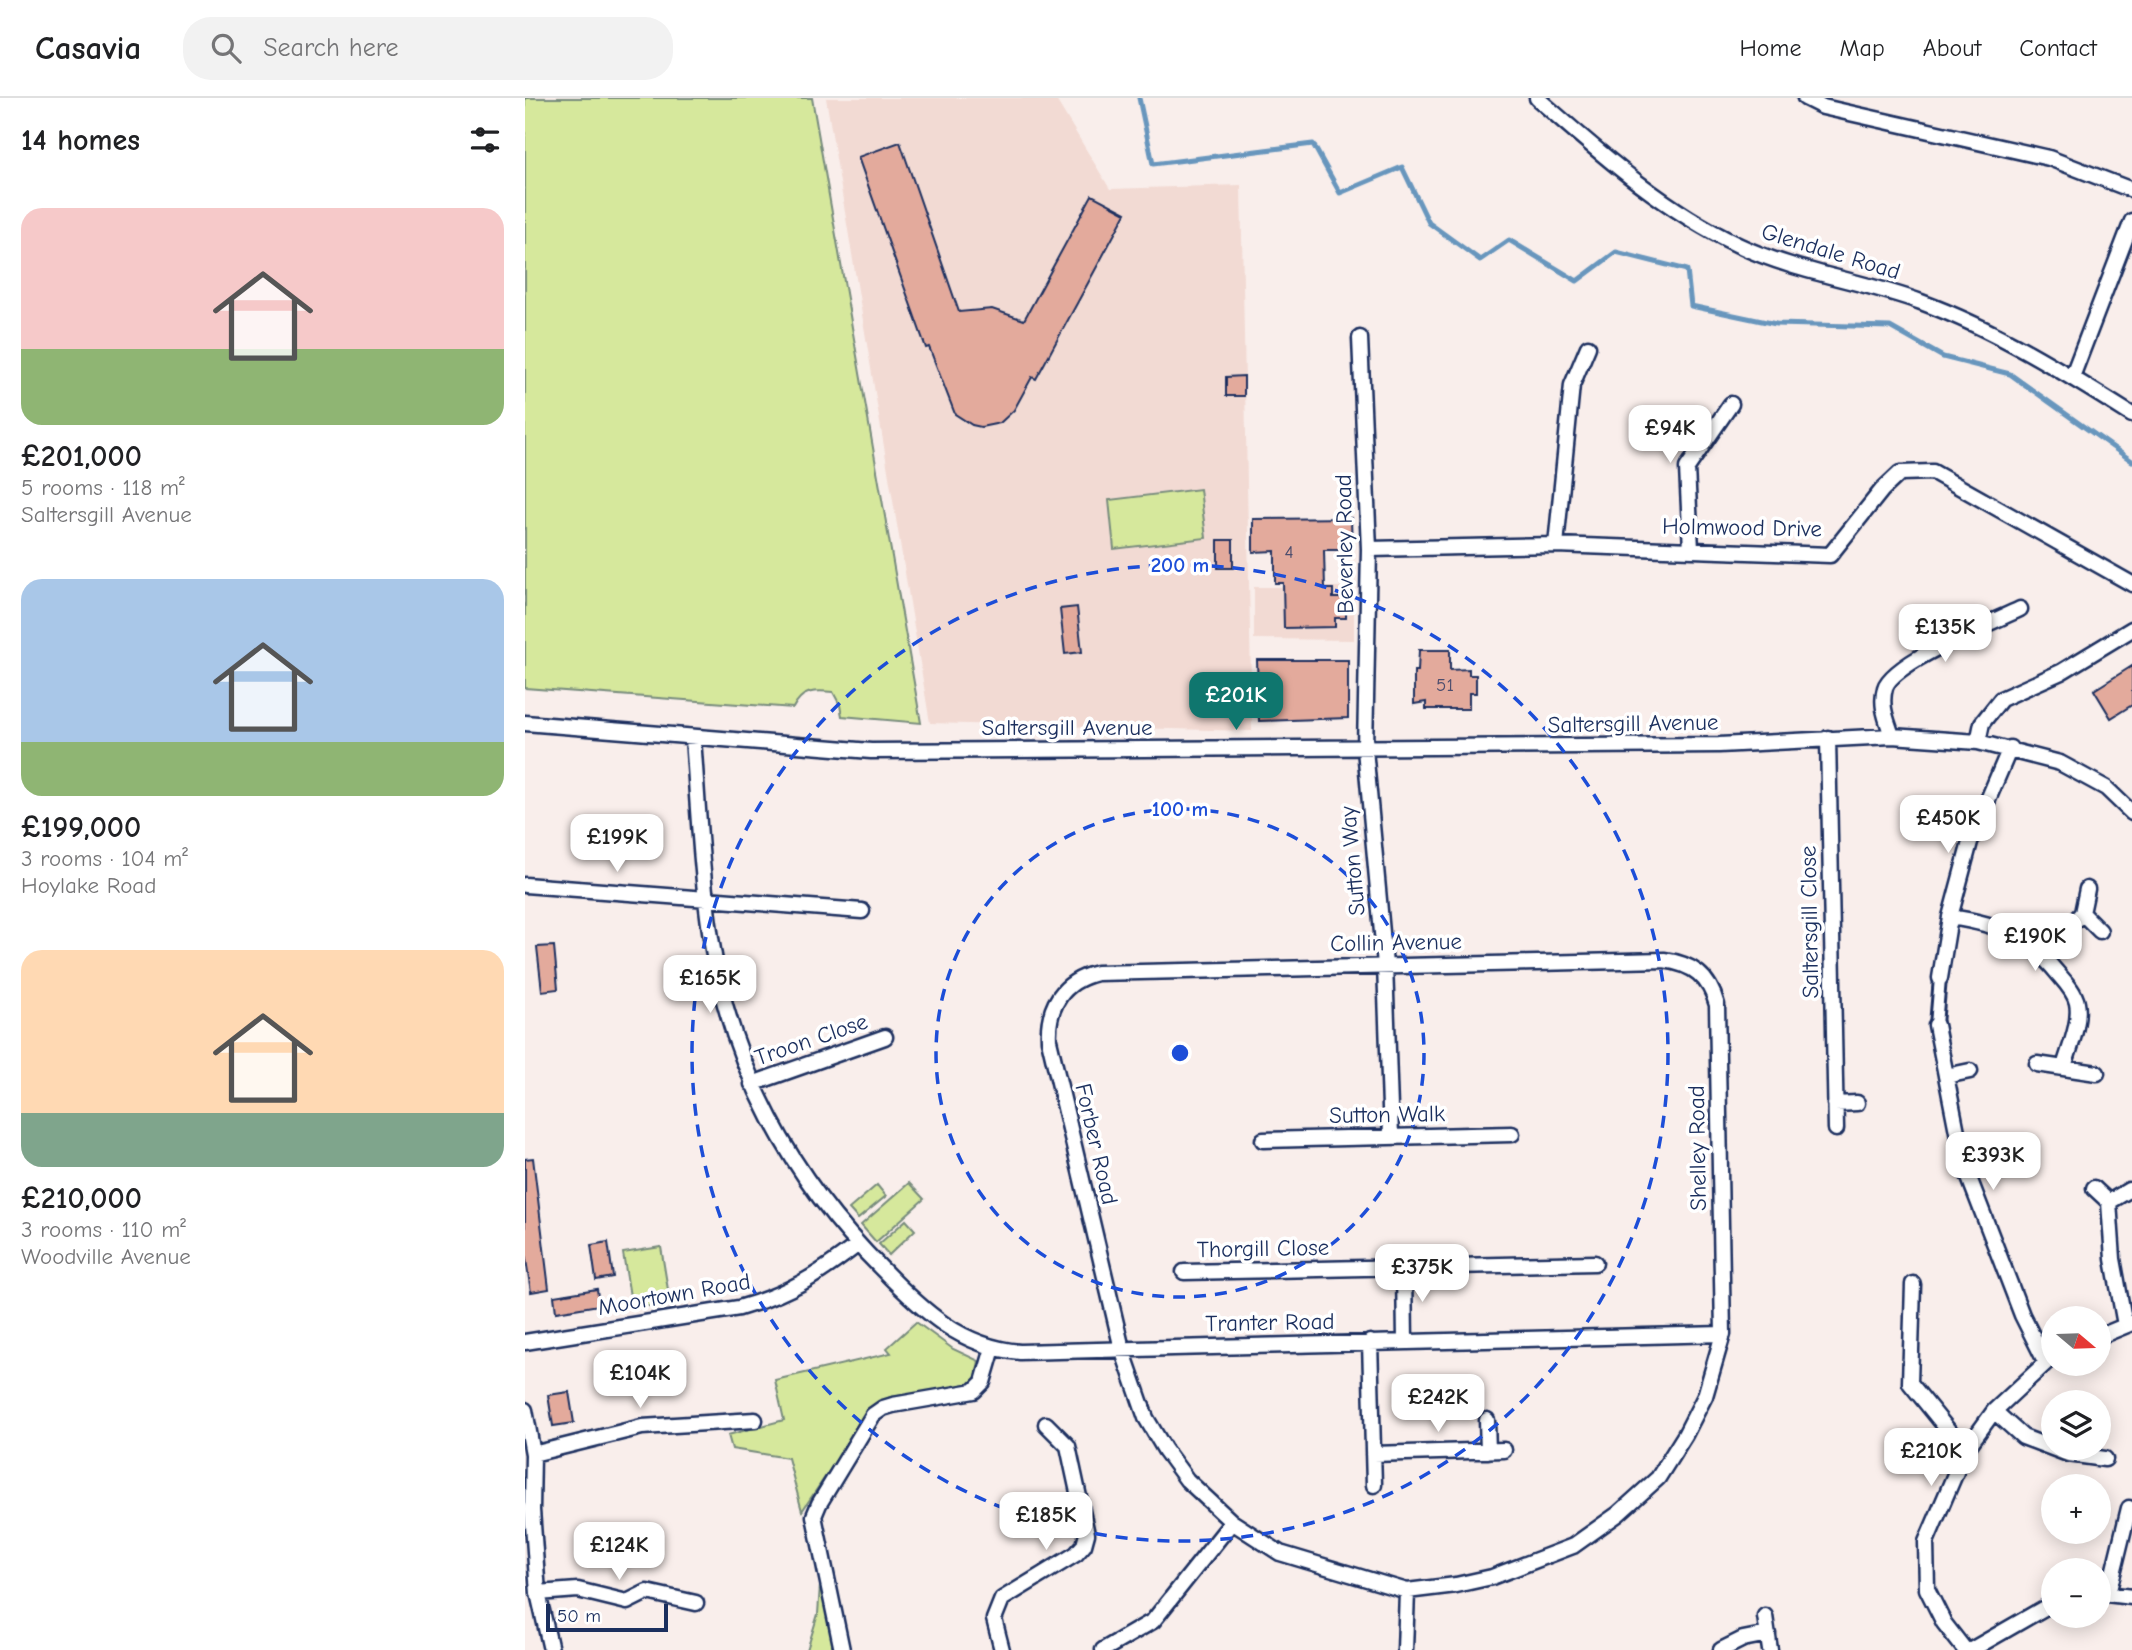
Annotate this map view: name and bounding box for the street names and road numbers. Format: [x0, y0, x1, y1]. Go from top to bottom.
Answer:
street label: Glendale Road [1758, 218, 1904, 285]
street label: Beverley Road [1330, 474, 1359, 614]
street label: Holmwood Drive [1662, 513, 1822, 542]
street label: Saltersgill Avenue [1547, 709, 1719, 738]
street label: Saltersgill Avenue [982, 714, 1152, 741]
street label: Sutton Way [1334, 804, 1371, 917]
street label: Saltersgill Close [1795, 845, 1824, 999]
street label: Collin Avenue [1330, 928, 1462, 957]
street label: Troon Close [751, 1008, 871, 1071]
street label: Forber Road [1069, 1081, 1124, 1207]
street label: Shelley Road [1683, 1085, 1712, 1211]
street label: Sutton Walk [1329, 1100, 1445, 1129]
street label: Thorgill Close [1197, 1234, 1329, 1263]
street label: Moortown Road [596, 1268, 752, 1321]
street label: Tranter Road [1205, 1308, 1335, 1337]

